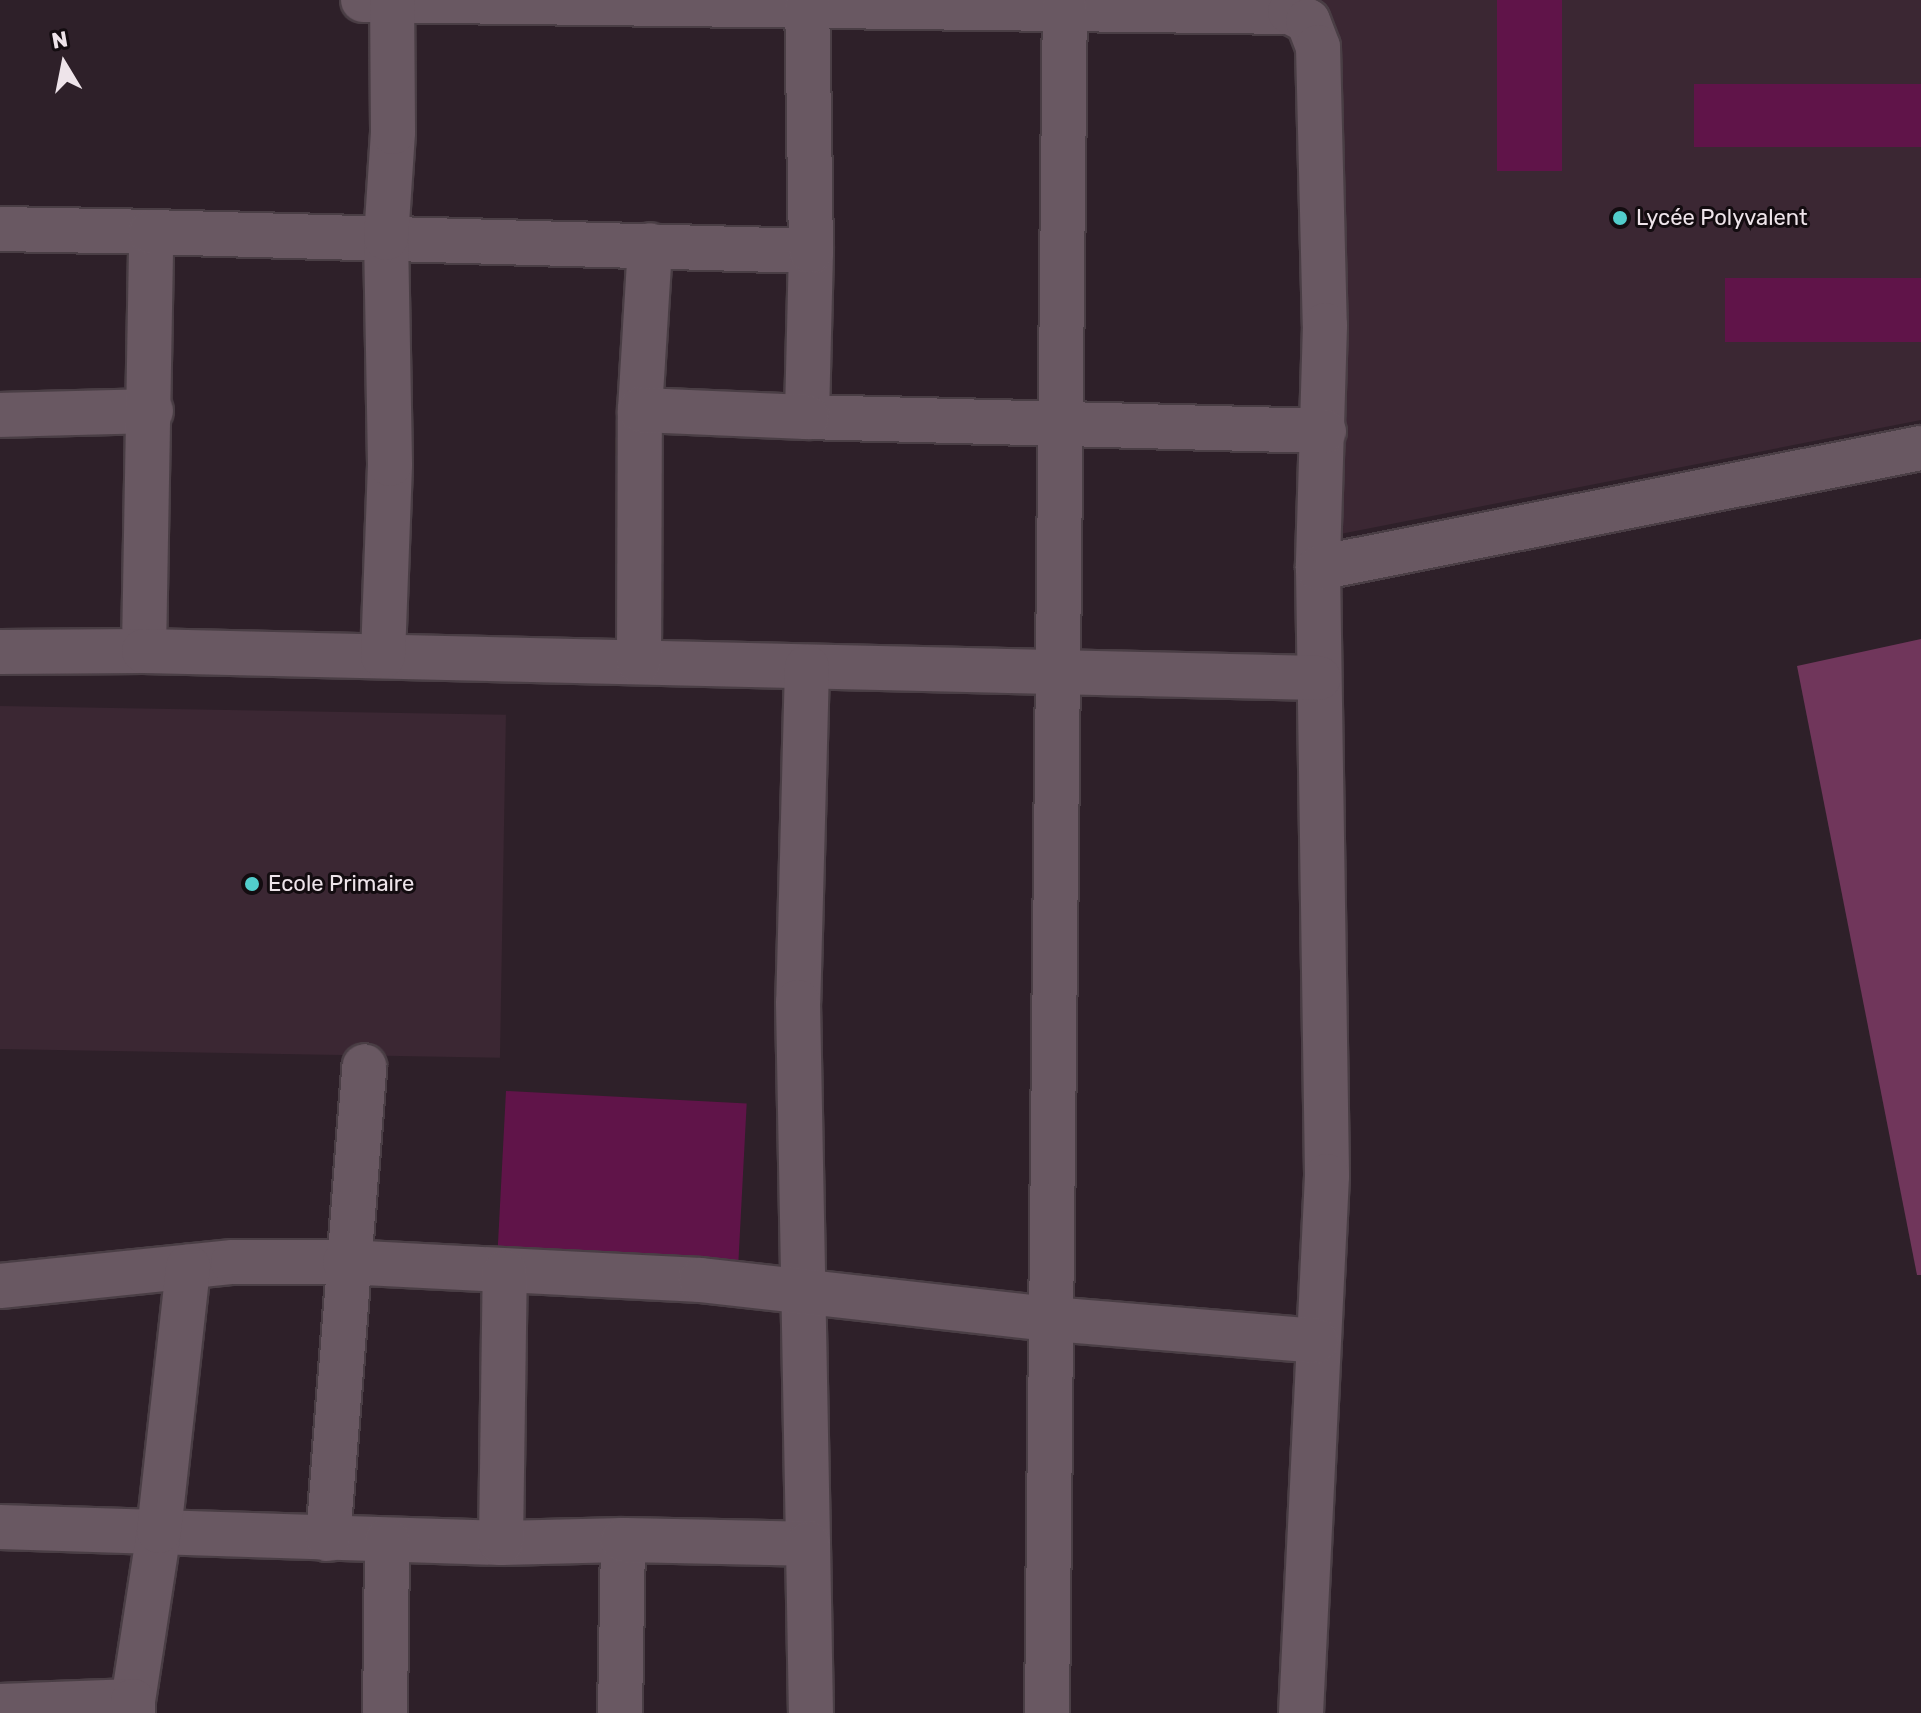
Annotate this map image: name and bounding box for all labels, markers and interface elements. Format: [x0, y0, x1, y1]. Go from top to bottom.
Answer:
north arrow [24, 24, 104, 104]
text: N [50, 25, 70, 55]
place label: Lycée Polyvalent [1636, 205, 1808, 231]
marker: Lycée Polyvalent [1611, 209, 1629, 227]
place label: Ecole Primaire [268, 871, 414, 897]
marker: Ecole Primaire [243, 875, 261, 893]

